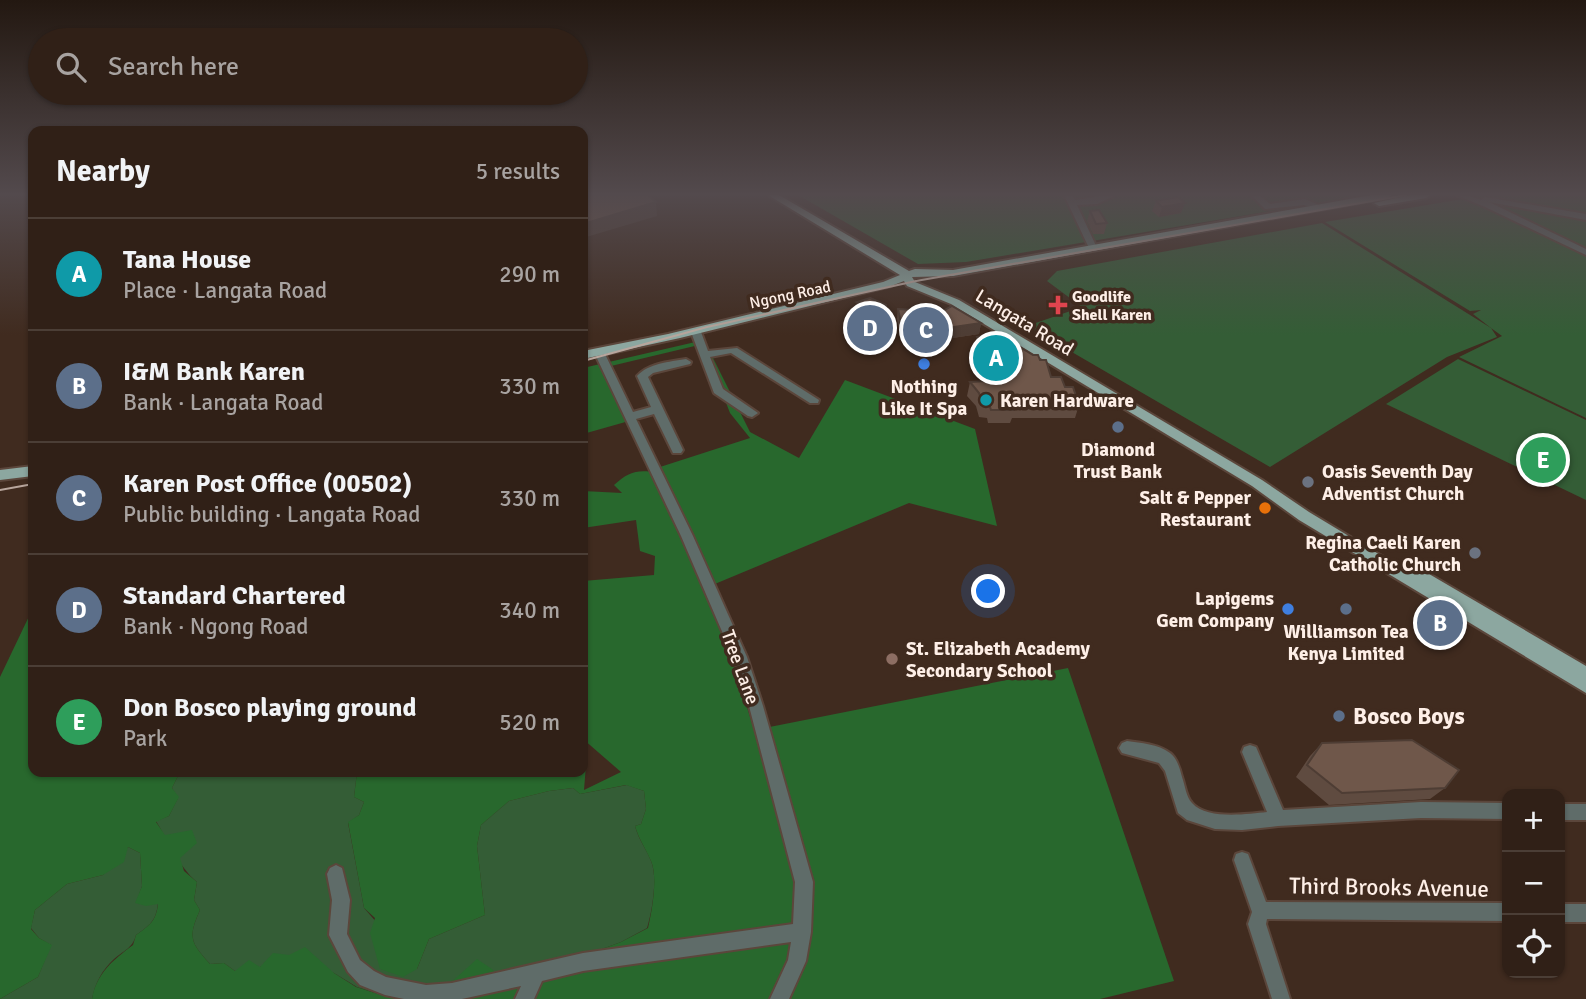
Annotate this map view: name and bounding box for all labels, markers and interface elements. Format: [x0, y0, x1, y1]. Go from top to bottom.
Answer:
search box [28, 28, 588, 105]
icon: search [52, 48, 90, 86]
text: Search here [108, 51, 239, 83]
text: Nearby [56, 153, 150, 190]
text: 5 results [476, 157, 560, 186]
text: Tana House [123, 244, 251, 276]
text: A [72, 260, 86, 289]
text: 290 m [499, 260, 560, 289]
text: Place · Langata Road [123, 276, 327, 305]
street label: Ngong Road [748, 277, 833, 313]
street label: Langata Road [971, 284, 1078, 362]
place label: Goodlife Shell Karen [1072, 287, 1152, 325]
marker: Goodlife Shell Karen [1050, 297, 1066, 313]
pin: D [847, 302, 893, 354]
pin: C [903, 304, 949, 356]
pin: A [973, 332, 1019, 384]
text: I&M Bank Karen [123, 356, 305, 388]
marker: Nothing Like It Spa [916, 356, 932, 372]
text: B [72, 372, 86, 401]
text: 330 m [499, 372, 560, 401]
place label: Nothing Like It Spa [881, 375, 967, 421]
text: Bank · Langata Road [123, 388, 323, 417]
place label: Karen Hardware [1000, 389, 1134, 413]
marker: Karen Hardware [978, 392, 994, 408]
marker: Diamond Trust Bank [1110, 419, 1126, 435]
pin: E [1520, 434, 1566, 486]
place label: Diamond Trust Bank [1074, 438, 1162, 484]
place label: Oasis Seventh Day Adventist Church [1322, 460, 1473, 506]
text: Karen Post Office (00502) [123, 468, 412, 500]
marker: Oasis Seventh Day Adventist Church [1300, 474, 1316, 490]
text: C [72, 484, 86, 513]
text: 330 m [499, 484, 560, 513]
place label: Salt & Pepper Restaurant [1139, 486, 1251, 532]
text: Public building · Langata Road [123, 500, 420, 529]
marker: Salt & Pepper Restaurant [1257, 500, 1273, 516]
place label: Regina Caeli Karen Catholic Church [1305, 531, 1461, 577]
marker: Regina Caeli Karen Catholic Church [1467, 545, 1483, 561]
your location [971, 574, 1005, 608]
text: Standard Chartered [123, 580, 346, 612]
place label: Lapigems Gem Company [1156, 587, 1275, 633]
text: D [71, 596, 87, 625]
text: 340 m [499, 596, 560, 625]
pin: B [1417, 597, 1463, 649]
marker: Lapigems Gem Company [1280, 601, 1296, 617]
marker: Williamson Tea Kenya Limited [1338, 601, 1354, 617]
text: Bank · Ngong Road [123, 612, 309, 641]
place label: Williamson Tea Kenya Limited [1283, 620, 1409, 666]
street label: Tree Lane [716, 627, 765, 708]
place label: St. Elizabeth Academy Secondary School [906, 637, 1090, 683]
marker: St. Elizabeth Academy Secondary School [884, 651, 900, 667]
text: Don Bosco playing ground [123, 692, 416, 724]
place label: Bosco Boys [1353, 702, 1465, 731]
text: E [72, 708, 86, 737]
text: 520 m [499, 708, 560, 737]
marker: Bosco Boys [1331, 708, 1347, 724]
text: Park [123, 724, 167, 753]
map controls [1502, 789, 1565, 978]
button: + [1502, 789, 1565, 852]
button: − [1502, 852, 1565, 915]
street label: Third Brooks Avenue [1289, 871, 1489, 904]
button: locate [1502, 915, 1565, 978]

